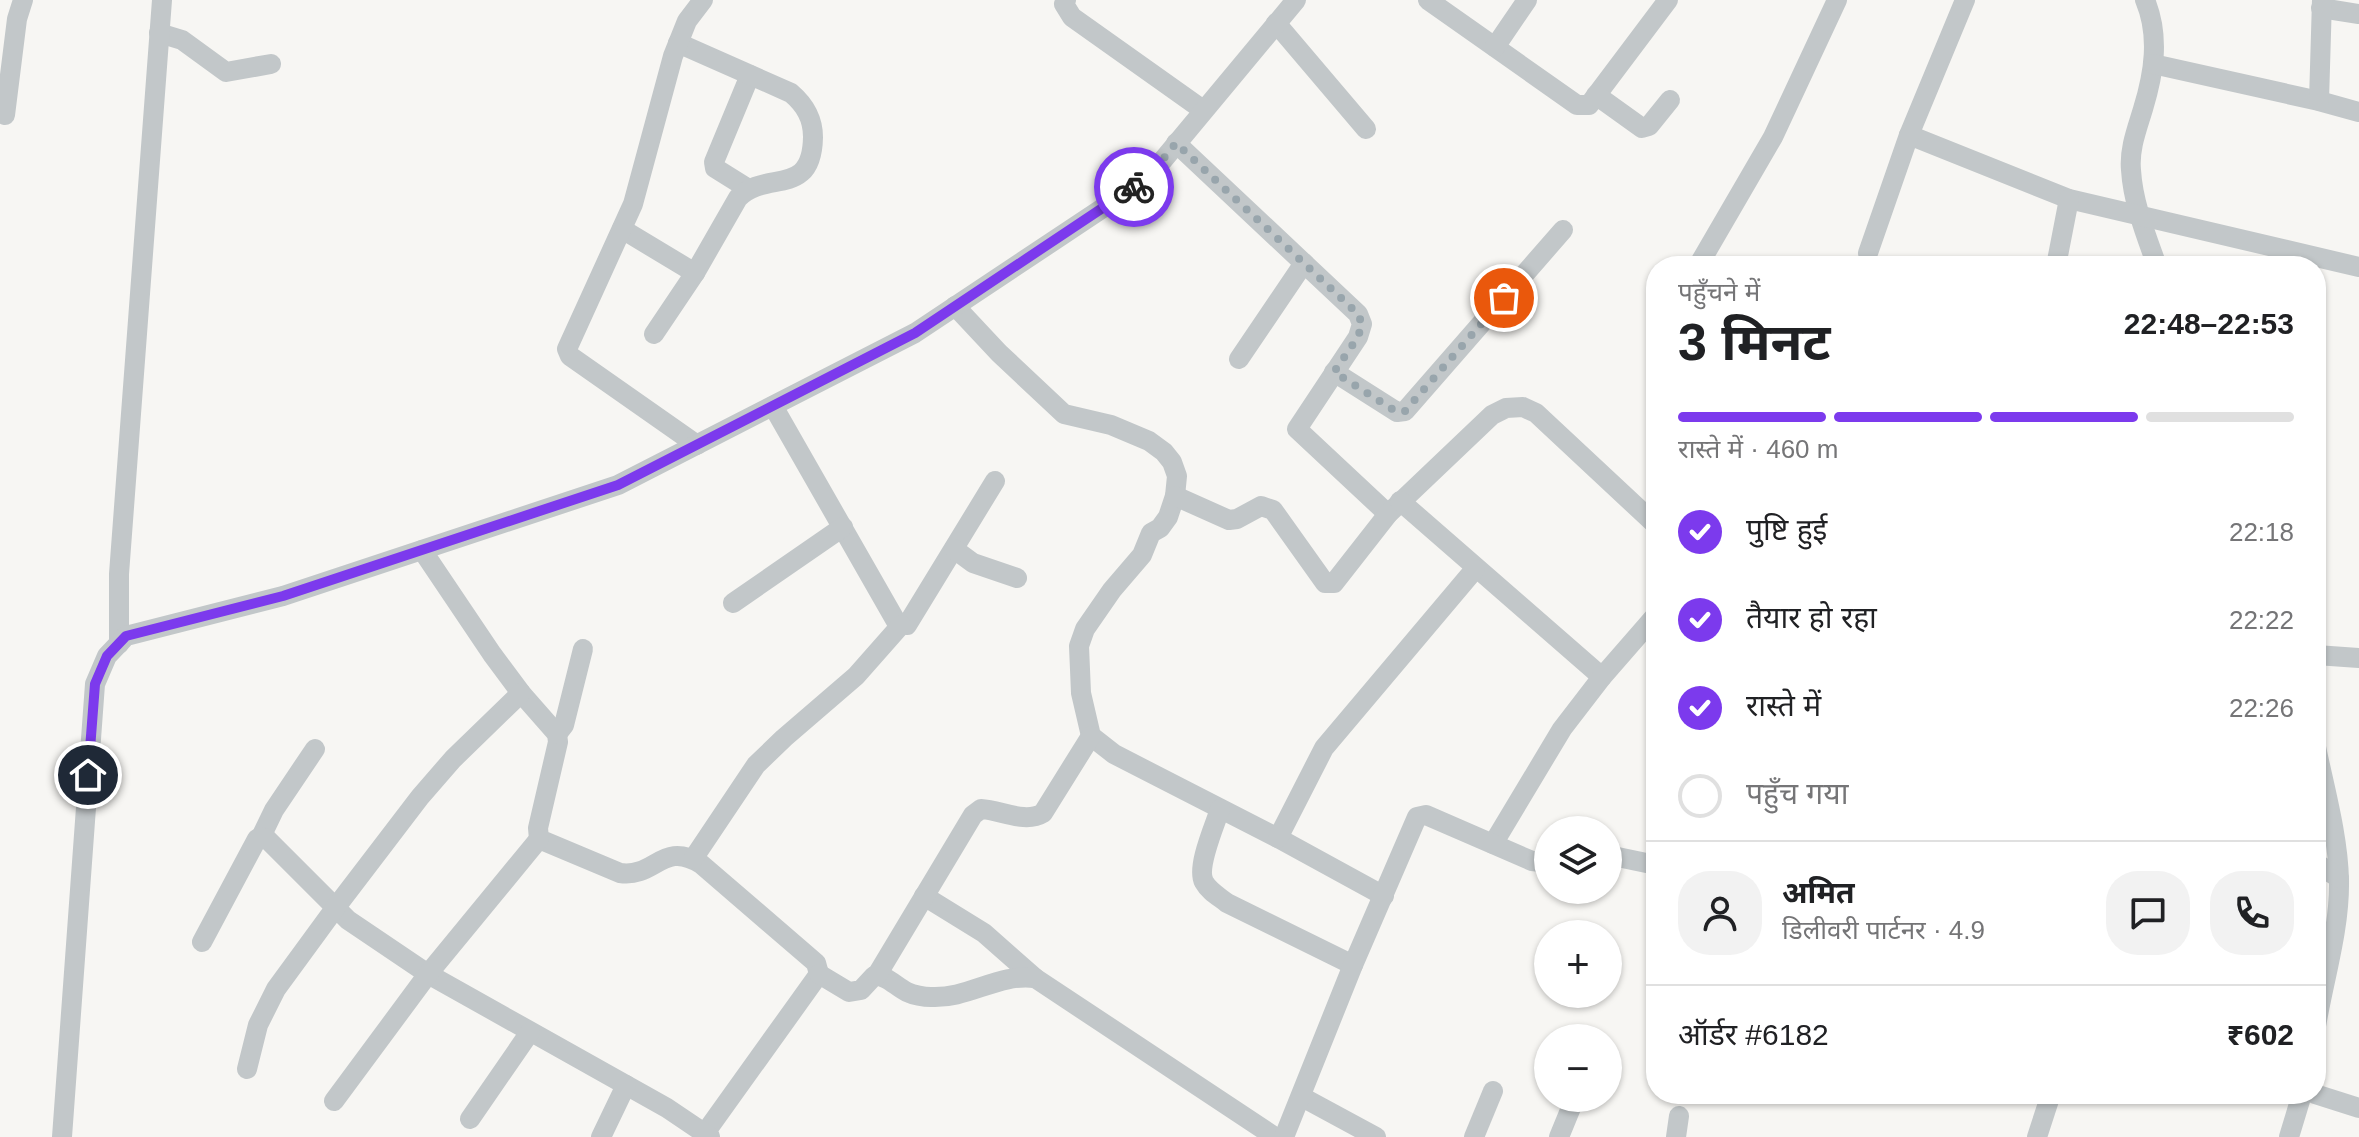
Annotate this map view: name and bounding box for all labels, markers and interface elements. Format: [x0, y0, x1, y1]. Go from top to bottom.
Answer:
courier [1094, 147, 1174, 227]
icon: bike [1112, 165, 1156, 209]
pin [1470, 264, 1538, 332]
icon: bag [1482, 276, 1526, 320]
text: पहुँचने में [1678, 277, 1760, 307]
text: 22:48–22:53 [2124, 307, 2294, 340]
text: 3 मिनट [1678, 313, 1831, 371]
text: रास्ते में · 460 m [1678, 434, 1838, 464]
icon: check [1678, 510, 1722, 554]
text: पुष्टि हुई [1746, 513, 1827, 546]
text: 22:18 [2229, 517, 2294, 547]
icon: check [1678, 598, 1722, 642]
text: तैयार हो रहा [1746, 601, 1877, 634]
text: 22:22 [2229, 605, 2294, 635]
icon: check [1678, 686, 1722, 730]
text: रास्ते में [1746, 689, 1821, 722]
text: 22:26 [2229, 693, 2294, 723]
pin [54, 741, 122, 809]
icon: home [66, 753, 110, 797]
text: पहुँच गया [1746, 777, 1848, 810]
map controls [1534, 816, 1622, 1112]
button: layers [1534, 816, 1622, 904]
button: person [1678, 871, 1762, 955]
button: chat [2106, 871, 2190, 955]
button: phone [2210, 871, 2294, 955]
text: अमित [1782, 876, 1855, 909]
text: डिलीवरी पार्टनर · 4.9 [1782, 915, 1985, 945]
button: + [1534, 920, 1622, 1008]
text: ऑर्डर #6182 [1678, 1018, 1829, 1051]
text: ₹602 [2227, 1018, 2294, 1051]
button: − [1534, 1024, 1622, 1112]

